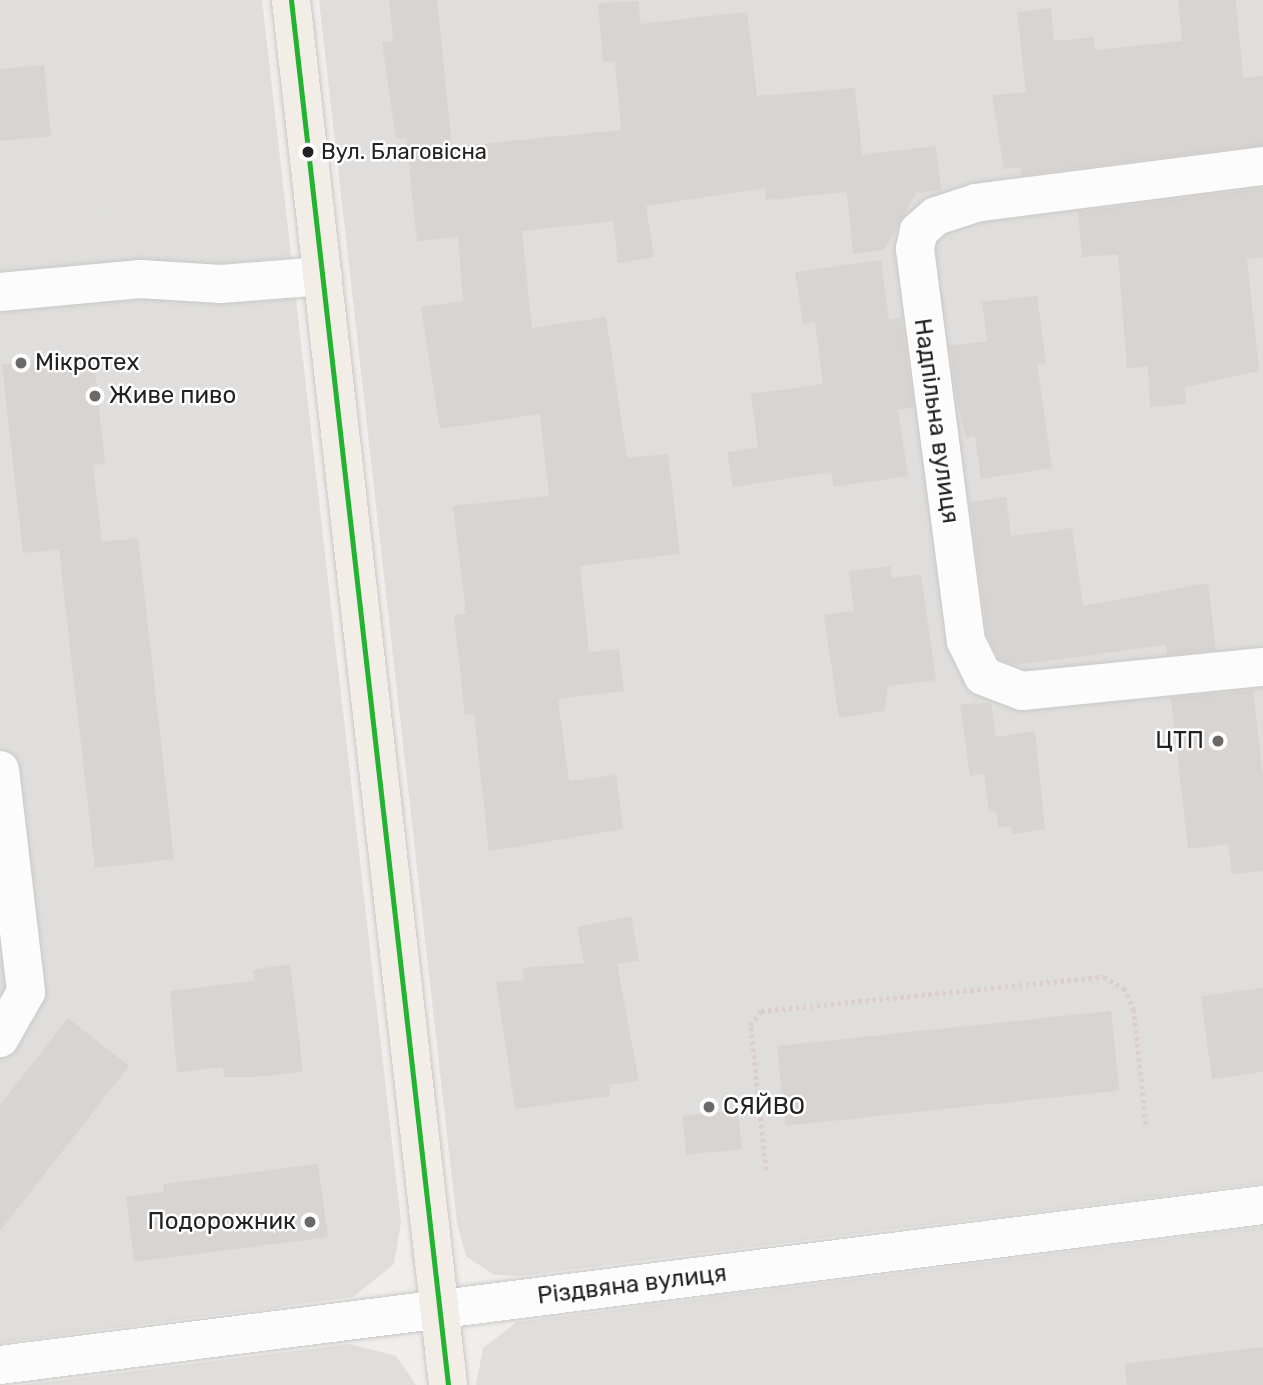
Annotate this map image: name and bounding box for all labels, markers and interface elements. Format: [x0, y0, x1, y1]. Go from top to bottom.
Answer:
place label: Вул. Благовісна [321, 139, 487, 165]
marker: Вул. Благовісна [301, 145, 315, 159]
street label: Надпільна вулиця [907, 317, 965, 525]
place label: Мiкротех [35, 349, 139, 377]
marker: Мiкротех [13, 355, 29, 371]
place label: Живе пиво [109, 382, 236, 410]
marker: Живе пиво [87, 388, 103, 404]
place label: ЦТП [1155, 727, 1204, 755]
marker: ЦТП [1210, 733, 1226, 749]
place label: СЯЙВО [723, 1093, 805, 1121]
marker: СЯЙВО [701, 1099, 717, 1115]
place label: Подорожник [148, 1208, 296, 1236]
marker: Подорожник [302, 1214, 318, 1230]
street label: Різдвяна вулиця [536, 1259, 728, 1311]

